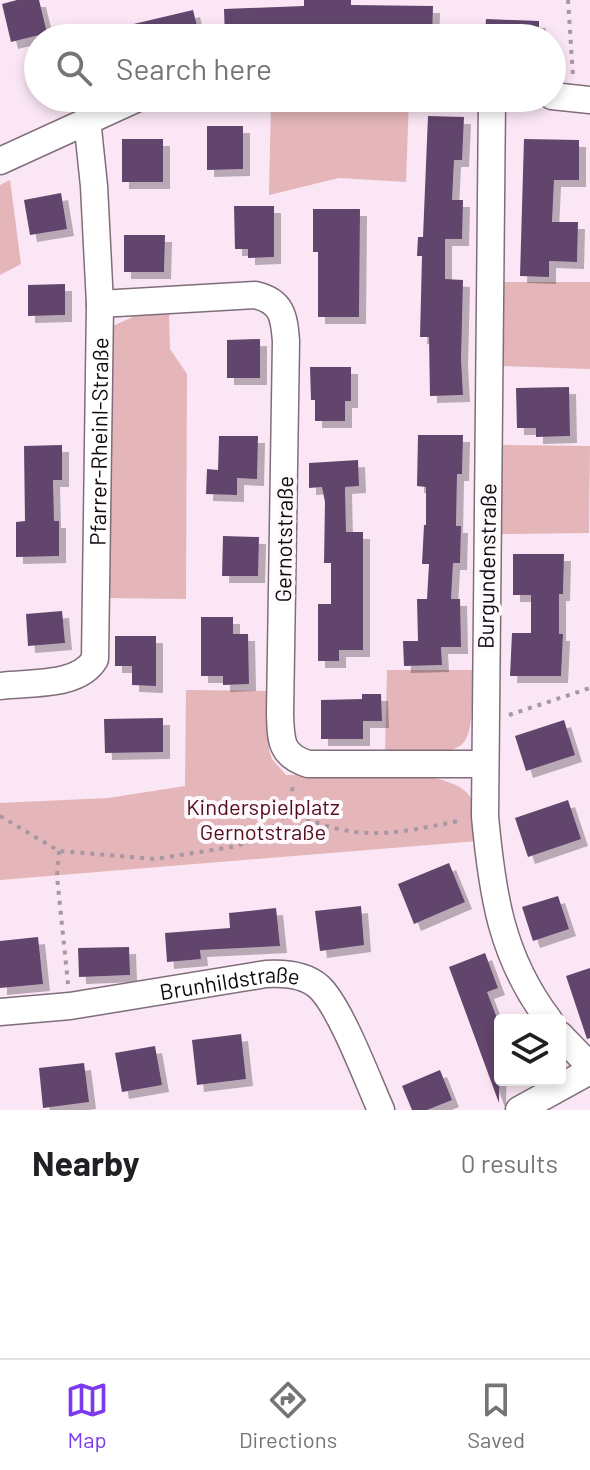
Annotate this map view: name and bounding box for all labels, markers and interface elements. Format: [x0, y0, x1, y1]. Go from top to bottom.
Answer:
search box [24, 24, 566, 112]
icon: search [52, 46, 96, 90]
text: Search here [116, 50, 272, 86]
street label: Pfarrer-Rheinl-Straße [84, 337, 113, 546]
street label: Gernotstraße [269, 476, 297, 602]
street label: Burgundenstraße [472, 483, 500, 649]
park label: Kinderspielplatz Gernotstraße [186, 793, 340, 844]
street label: Brunhildstraße [158, 961, 302, 1004]
map controls [494, 1014, 566, 1086]
button: layers [494, 1014, 566, 1086]
text: Nearby [32, 1142, 140, 1183]
text: 0 results [461, 1147, 558, 1178]
tab: Map [65, 1378, 109, 1452]
tab: Directions [239, 1378, 337, 1452]
tab: Saved [467, 1378, 525, 1452]

